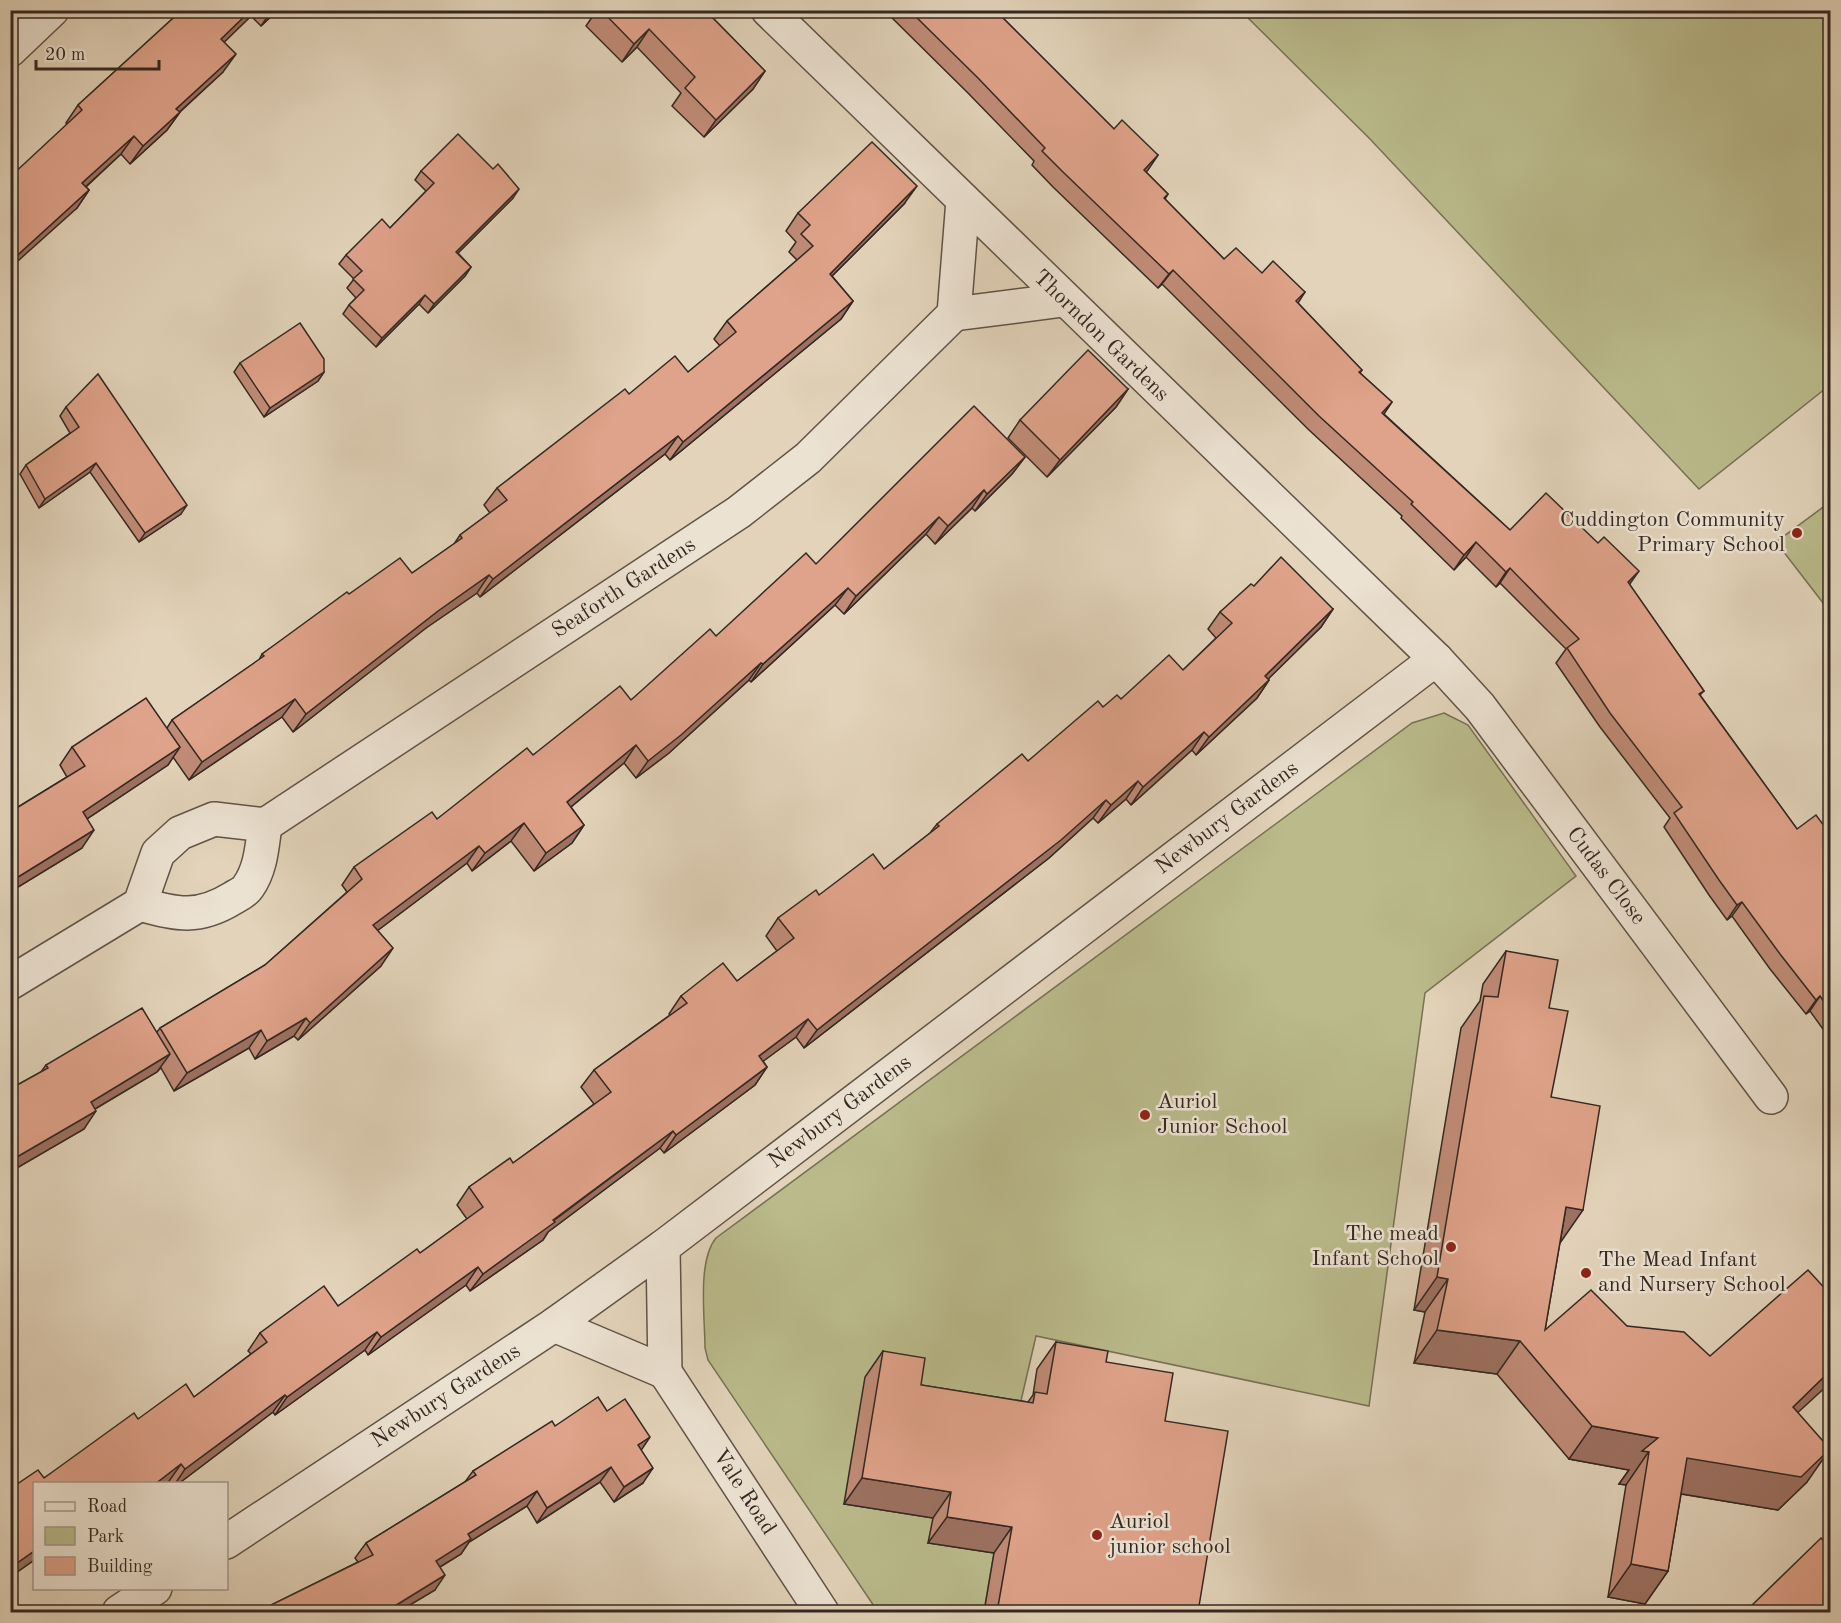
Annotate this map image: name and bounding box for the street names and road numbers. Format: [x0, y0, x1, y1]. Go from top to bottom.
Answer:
street label: Thorndon Gardens [1029, 266, 1173, 406]
street label: Seaforth Gardens [548, 533, 700, 643]
street label: Newbury Gardens [1151, 757, 1303, 879]
street label: Cudas Close [1562, 823, 1650, 929]
street label: Newbury Gardens [764, 1051, 916, 1173]
street label: Newbury Gardens [368, 1340, 524, 1452]
street label: Vale Road [708, 1445, 780, 1539]

